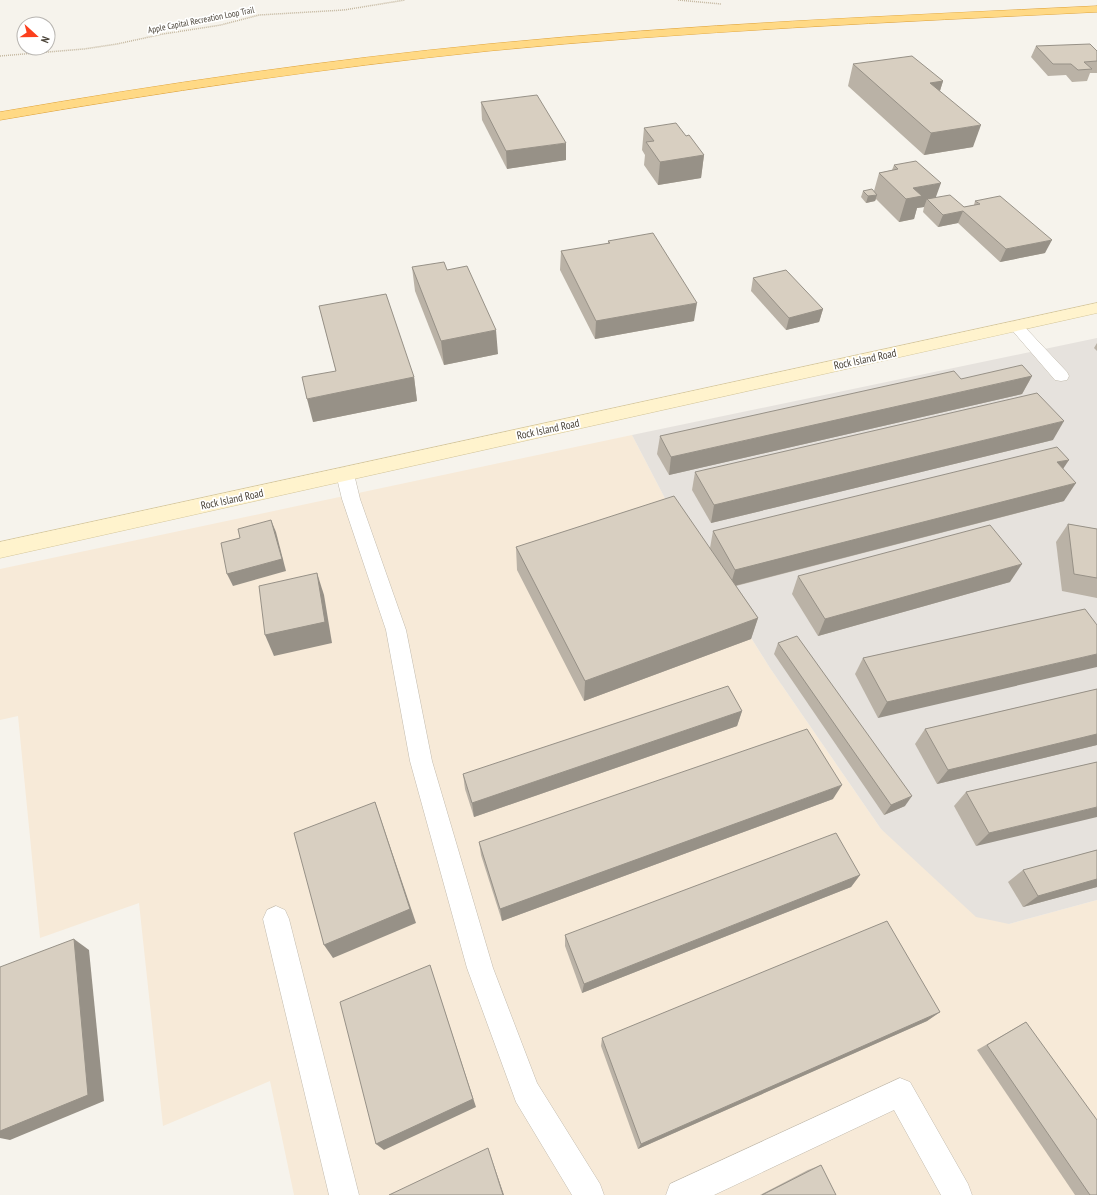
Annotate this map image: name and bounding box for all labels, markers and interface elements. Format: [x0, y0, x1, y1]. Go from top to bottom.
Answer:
street label: Apple Capital Recreation Loop Trail [147, 4, 256, 35]
north arrow [16, 16, 56, 56]
text: N [38, 34, 53, 45]
street label: Rock Island Road [832, 345, 898, 372]
street label: Rock Island Road [515, 415, 581, 442]
street label: Rock Island Road [199, 485, 265, 512]

